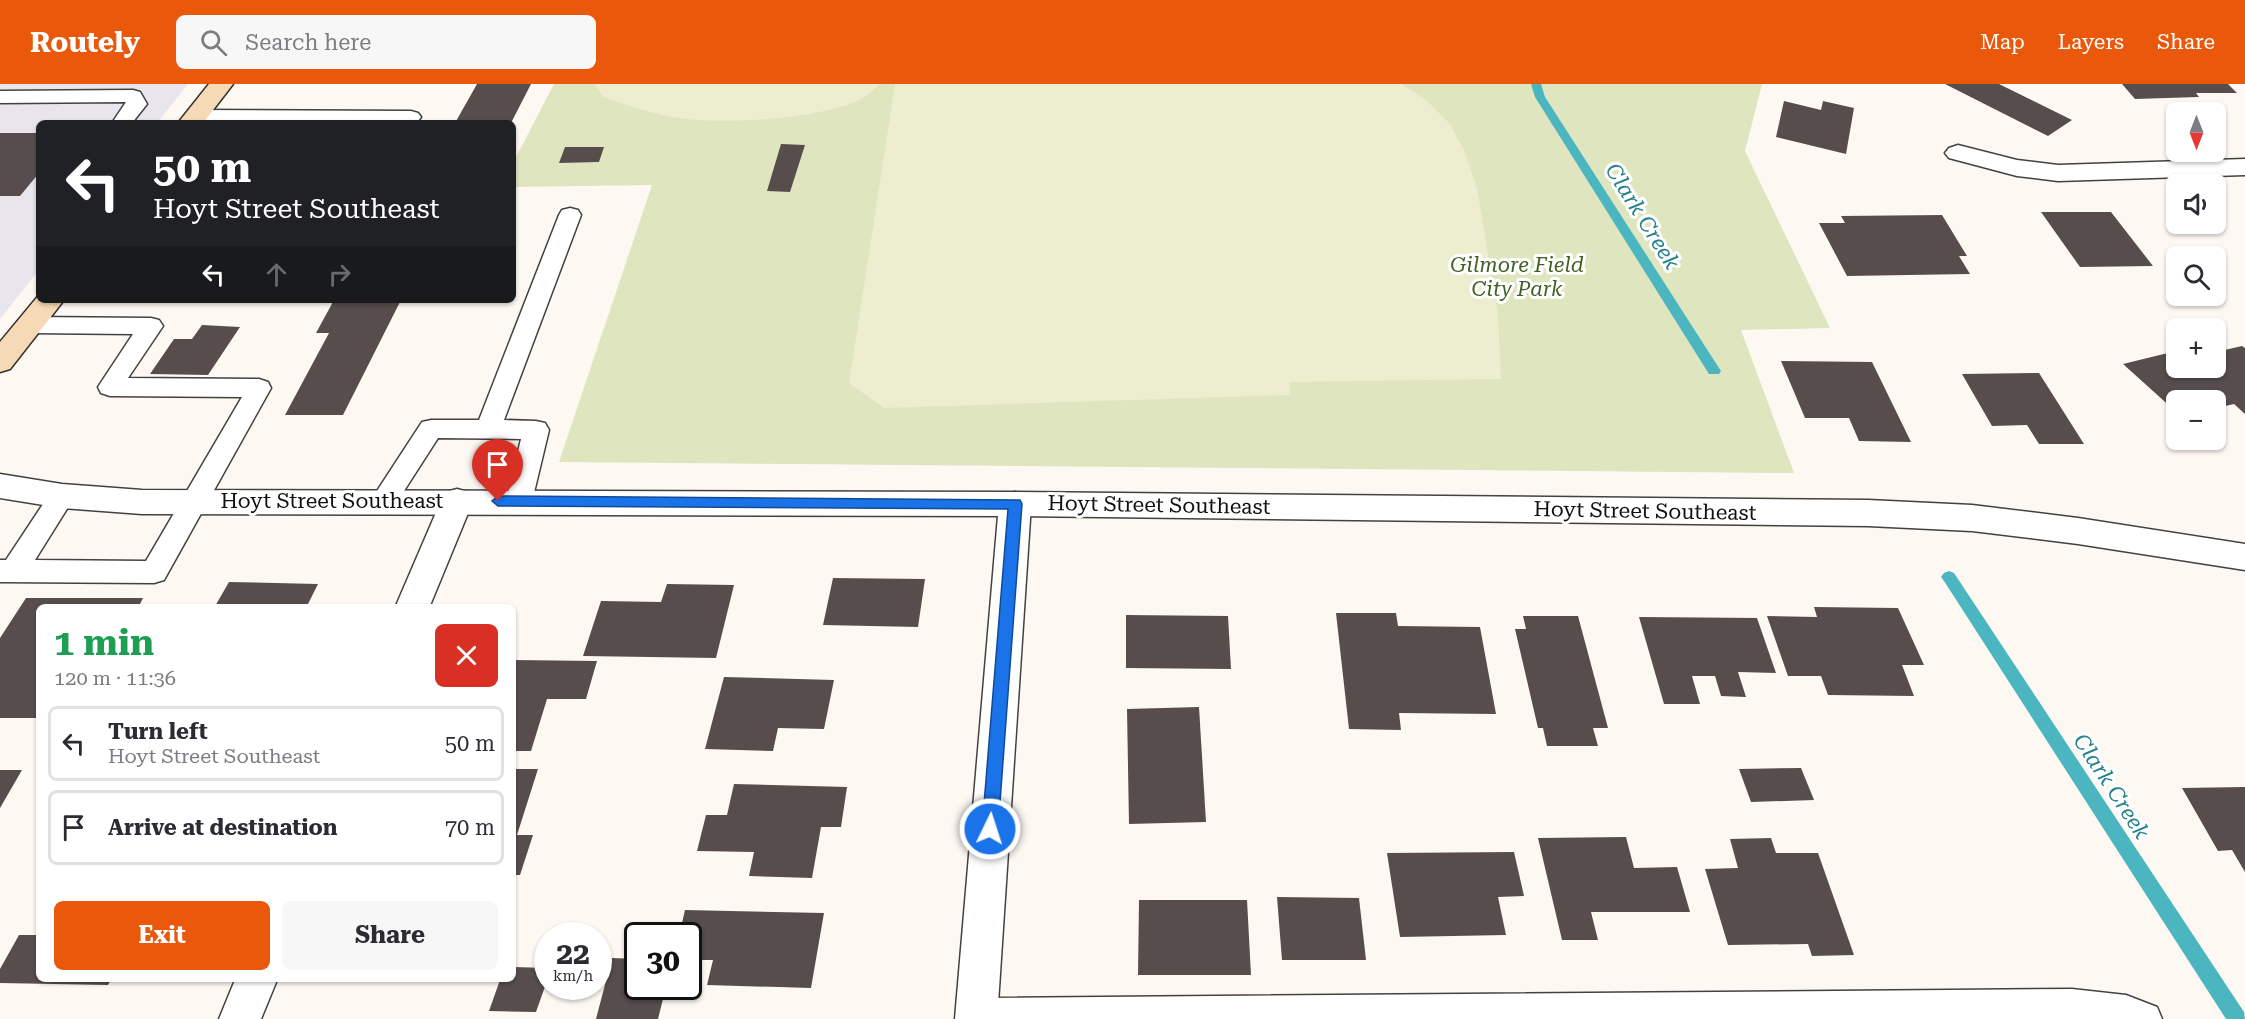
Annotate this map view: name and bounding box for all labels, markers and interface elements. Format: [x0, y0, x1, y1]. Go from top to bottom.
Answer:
search box [176, 15, 596, 69]
text: Routely [30, 26, 140, 59]
icon: search [197, 26, 230, 59]
text: Search here [245, 30, 371, 55]
text: Map [1980, 30, 2025, 54]
text: Layers [2058, 30, 2124, 54]
text: Share [2157, 30, 2215, 54]
north arrow [2166, 102, 2226, 162]
map controls [2166, 102, 2226, 450]
text: 50 m [153, 143, 251, 192]
icon: left [54, 144, 132, 222]
water label: Clark Creek [1600, 159, 1685, 274]
button: sound [2166, 174, 2226, 234]
text: Hoyt Street Southeast [153, 193, 440, 225]
button: search [2166, 246, 2226, 306]
park label: Gilmore Field City Park [1450, 253, 1584, 301]
icon: left [197, 258, 230, 291]
icon: ahead [260, 258, 293, 291]
icon: right [323, 258, 356, 291]
button: + [2166, 318, 2226, 378]
button: − [2166, 390, 2226, 450]
pin [472, 439, 523, 501]
icon: arrive [481, 448, 514, 481]
street label: Hoyt Street Southeast [221, 489, 444, 513]
street label: Hoyt Street Southeast [1047, 491, 1271, 519]
street label: Hoyt Street Southeast [1533, 497, 1757, 525]
text: 1 min [54, 622, 154, 664]
button: close [435, 624, 498, 687]
text: 120 m · 11:36 [54, 666, 176, 690]
text: Turn left [108, 719, 208, 744]
icon: left [57, 727, 90, 760]
water label: Clark Creek [2068, 729, 2155, 844]
text: 50 m [445, 731, 495, 756]
text: Hoyt Street Southeast [108, 744, 320, 768]
position arrow [958, 797, 1022, 861]
icon: arrive [57, 811, 90, 844]
text: Arrive at destination [108, 815, 337, 840]
text: 70 m [445, 815, 495, 840]
button: Exit [54, 901, 270, 970]
button: Share [282, 901, 498, 970]
speed limit sign: 30 [624, 922, 702, 1000]
text: 22 [556, 936, 590, 971]
text: km/h [553, 967, 593, 985]

